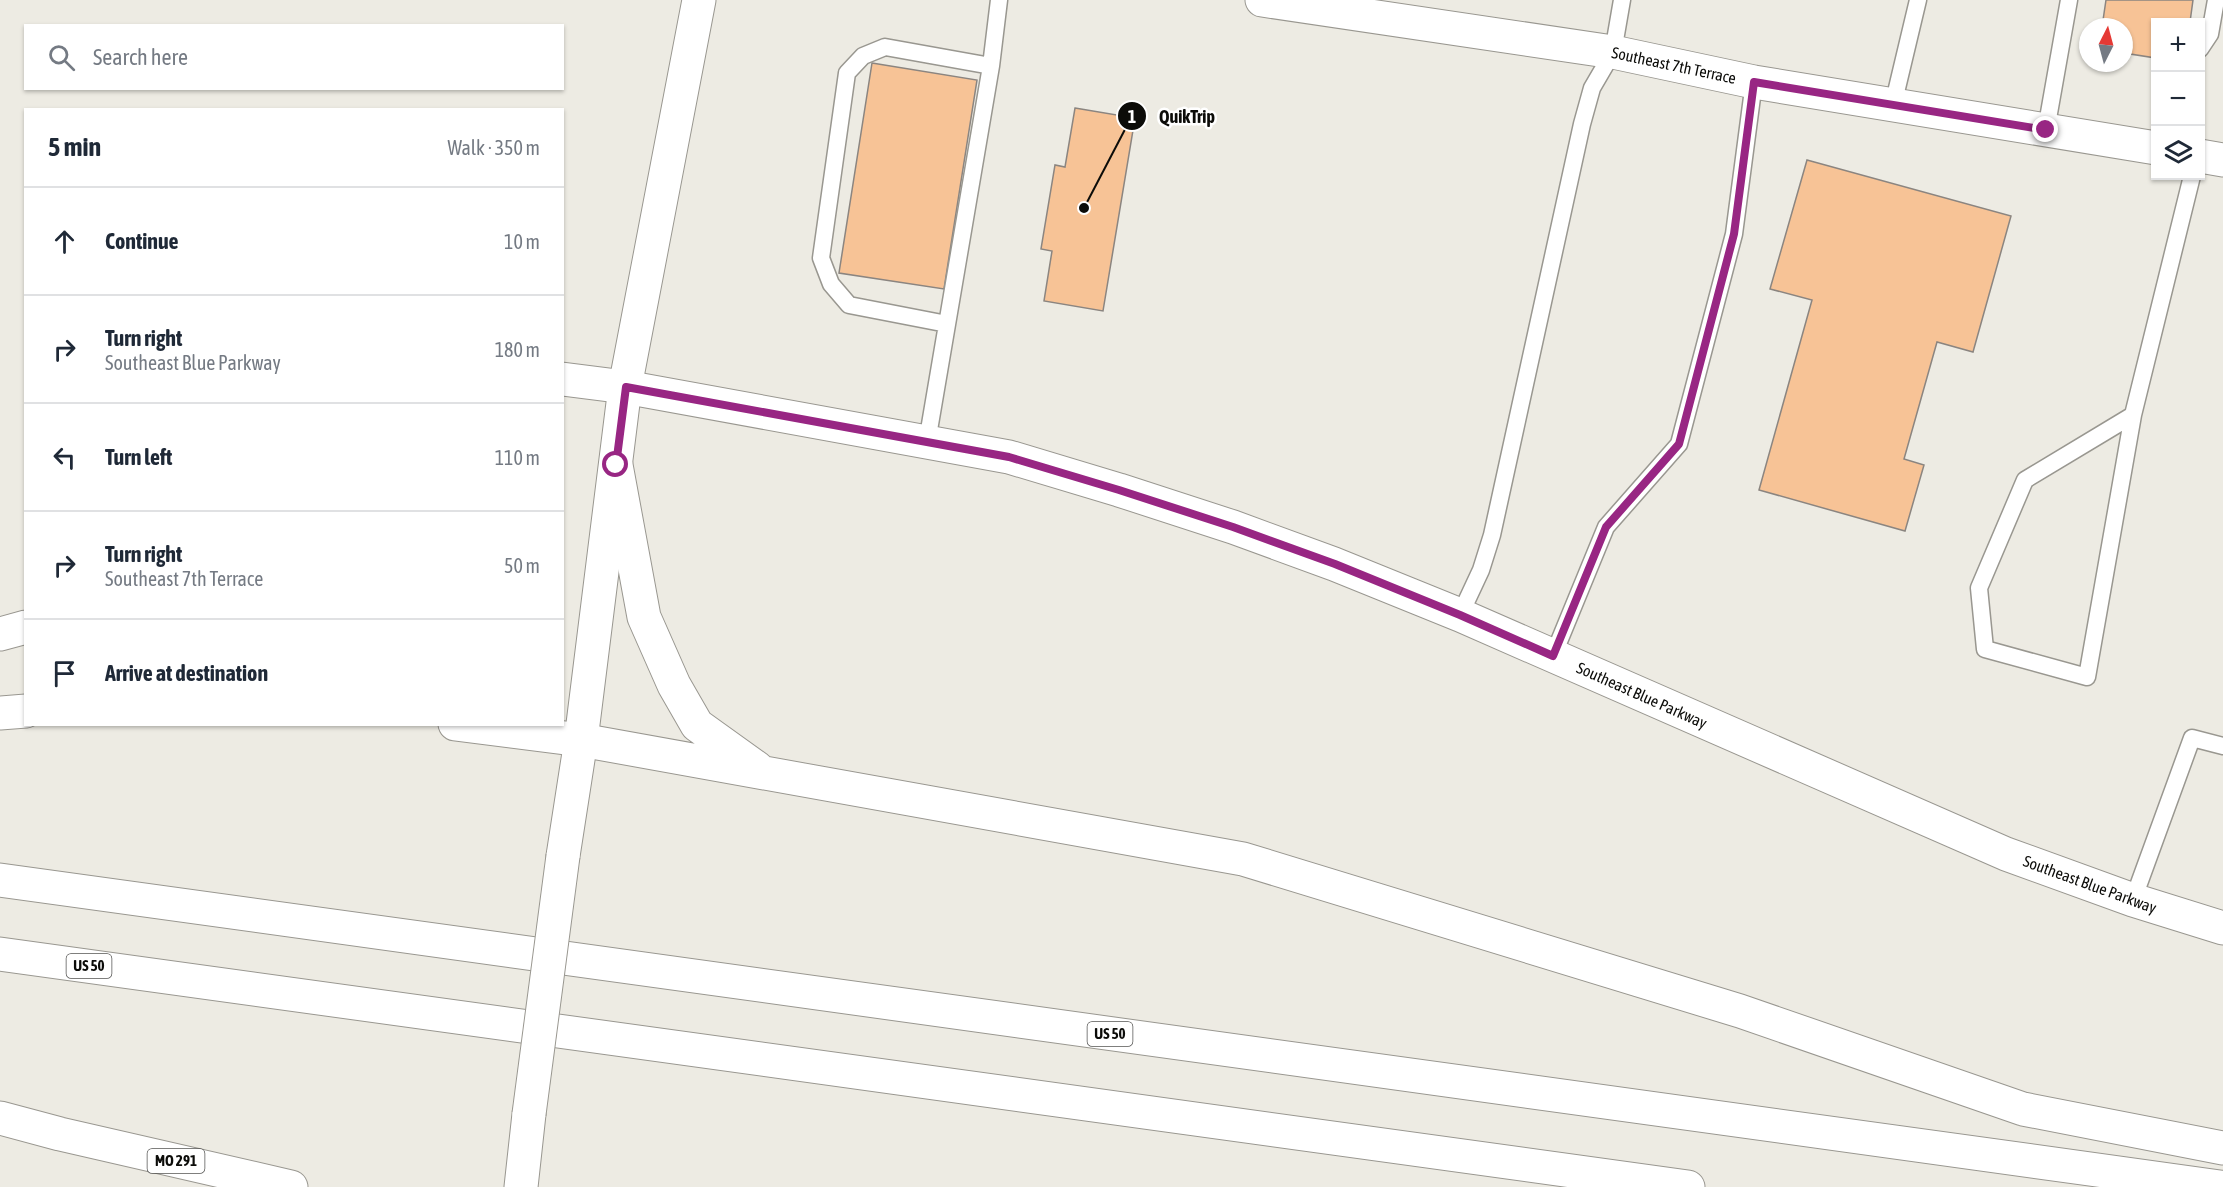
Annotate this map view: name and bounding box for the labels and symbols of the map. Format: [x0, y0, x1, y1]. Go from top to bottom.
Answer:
north arrow [2079, 18, 2133, 72]
street label: Southeast 7th Terrace [1610, 43, 1738, 87]
callout: QuikTrip [1117, 98, 1227, 134]
text: 1 [1128, 106, 1136, 127]
text: QuikTrip [1159, 106, 1215, 127]
route end [2032, 116, 2058, 142]
route start [602, 451, 628, 477]
street label: Southeast Blue Parkway [1574, 658, 1710, 733]
street label: Southeast Blue Parkway [2021, 851, 2160, 918]
road number: US 50 [66, 954, 112, 978]
road number: US 50 [1088, 1022, 1132, 1046]
road number: MO 291 [148, 1149, 204, 1173]

